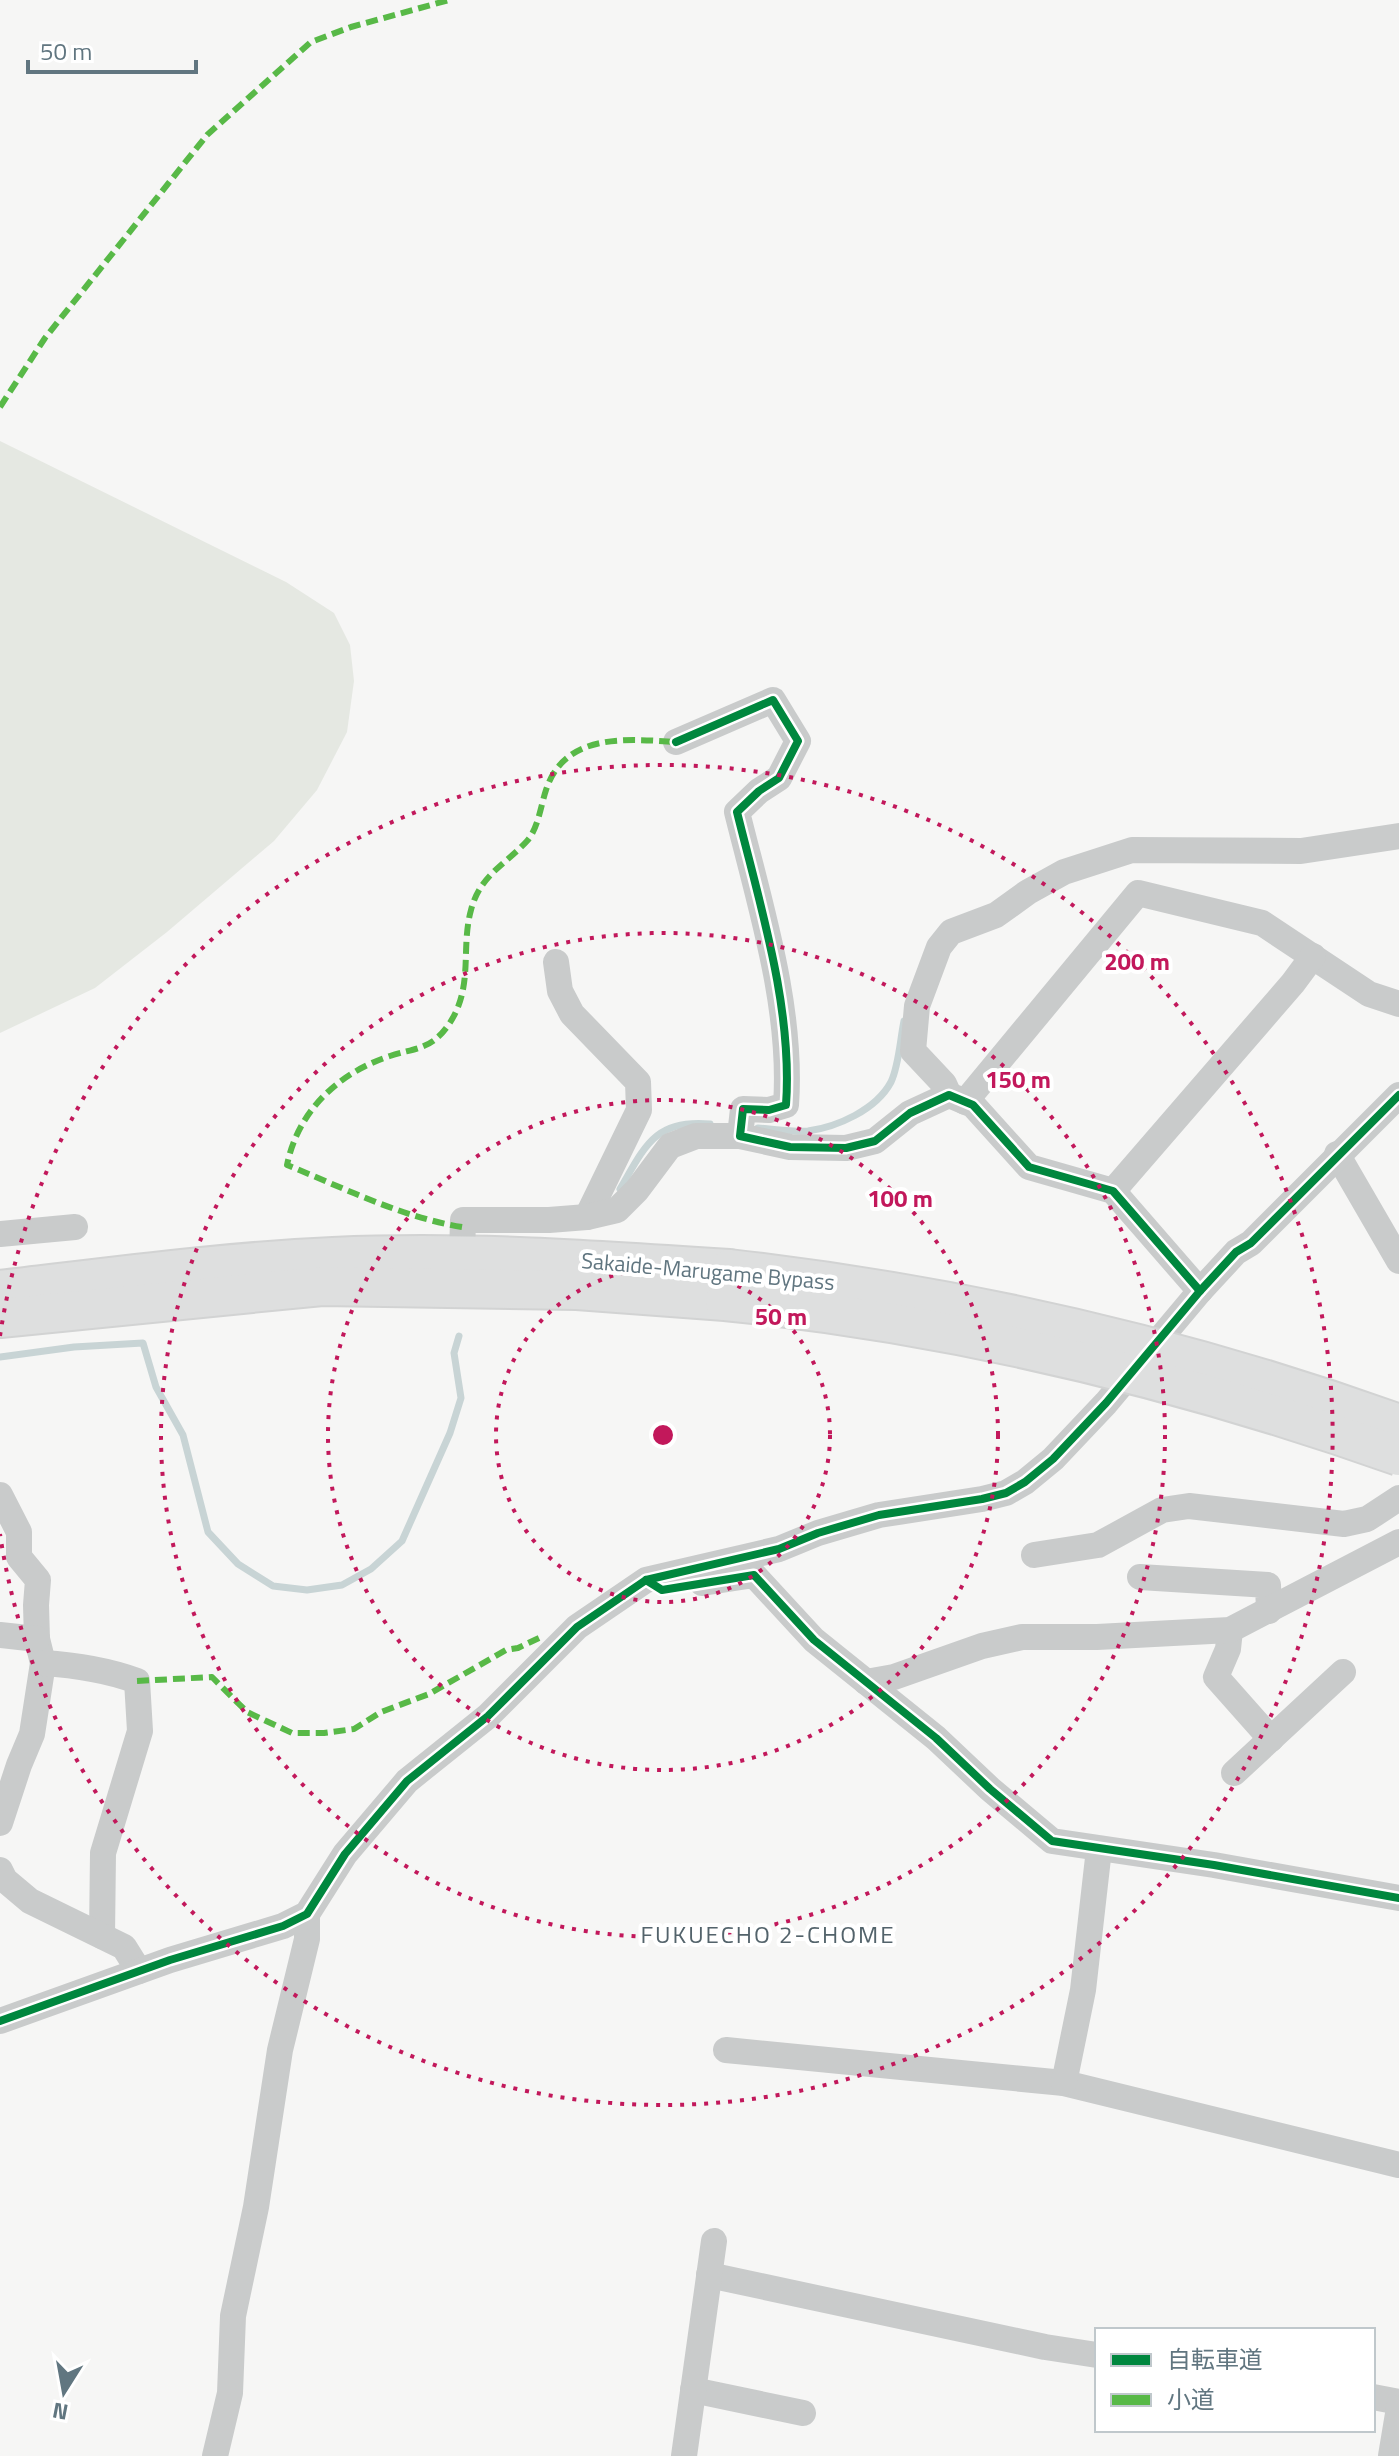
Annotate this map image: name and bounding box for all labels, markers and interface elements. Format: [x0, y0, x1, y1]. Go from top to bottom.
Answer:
scale bar [28, 24, 196, 74]
text: 50 m [40, 33, 92, 69]
text: 200 m [1104, 943, 1170, 979]
text: 150 m [985, 1061, 1051, 1097]
text: 100 m [867, 1180, 933, 1216]
street label: Sakaide-Marugame Bypass [580, 1243, 836, 1299]
text: 50 m [755, 1298, 807, 1334]
centre of rings [649, 1421, 677, 1449]
district label: FUKUECHO 2-CHOME [640, 1916, 896, 1952]
legend [1095, 2328, 1375, 2432]
text: 自転車道 [1167, 2341, 1263, 2377]
north arrow [24, 2352, 104, 2432]
text: 小道 [1167, 2381, 1215, 2417]
text: N [49, 2393, 71, 2430]

